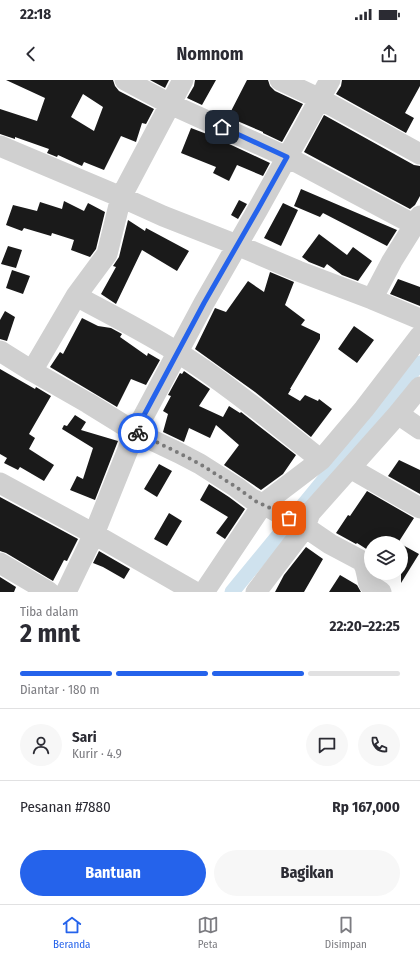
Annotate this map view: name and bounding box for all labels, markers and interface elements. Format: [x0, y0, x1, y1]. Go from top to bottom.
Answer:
text: 22:18 [20, 5, 51, 23]
icon: back [20, 43, 42, 65]
text: Nomnom [177, 43, 243, 65]
icon: share [378, 43, 400, 65]
pin [205, 110, 239, 144]
icon: home [211, 116, 233, 138]
courier [118, 413, 158, 453]
icon: bike [127, 422, 149, 444]
pin [272, 501, 306, 535]
icon: bag [278, 507, 300, 529]
map controls [364, 536, 408, 580]
button: layers [364, 536, 408, 580]
text: Tiba dalam [20, 604, 78, 619]
text: 22:20–22:25 [329, 617, 400, 635]
text: 2 mnt [20, 618, 80, 649]
text: Diantar · 180 m [20, 682, 99, 697]
button: person [20, 724, 62, 766]
button: chat [306, 724, 348, 766]
button: phone [358, 724, 400, 766]
text: Sari [72, 728, 97, 746]
text: Kurir · 4.9 [72, 746, 122, 761]
text: Pesanan #7880 [20, 798, 111, 816]
text: Rp 167,000 [332, 798, 400, 816]
button: Bantuan [20, 850, 206, 896]
button: Bagikan [214, 850, 400, 896]
tab: Beranda [53, 914, 91, 951]
tab: Peta [197, 914, 219, 951]
tab: Disimpan [325, 914, 367, 951]

